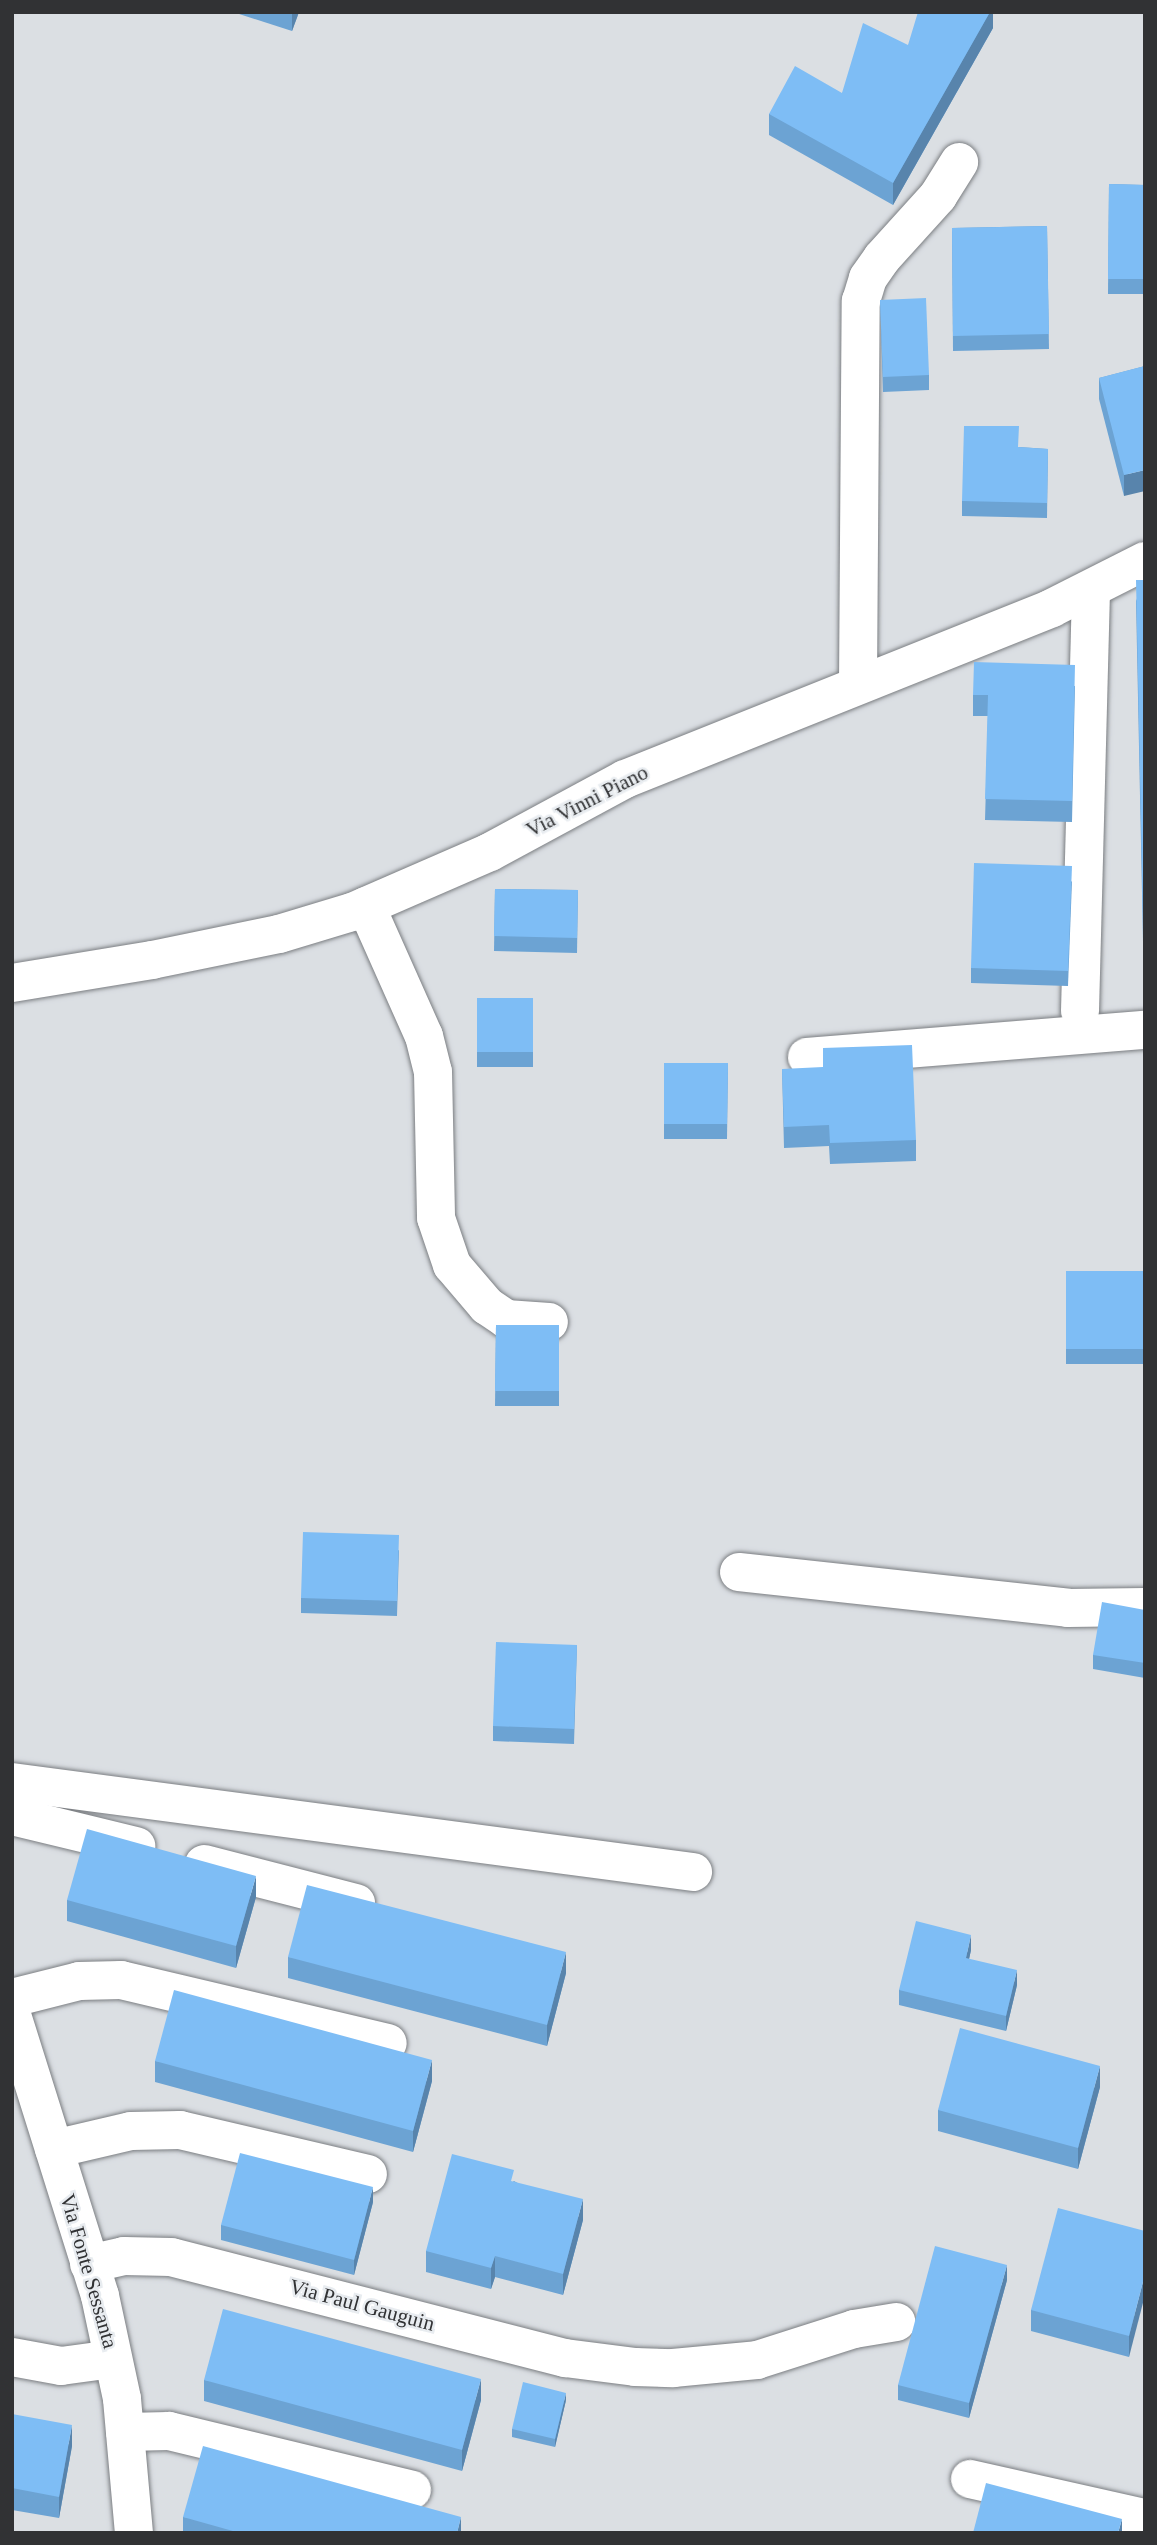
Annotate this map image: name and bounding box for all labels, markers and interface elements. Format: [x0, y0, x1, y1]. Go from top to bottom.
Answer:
street label: Via Vinni Piano [522, 759, 652, 843]
street label: Via Fonte Sessanta [55, 2191, 123, 2351]
street label: Via Paul Gauguin [287, 2274, 437, 2336]

